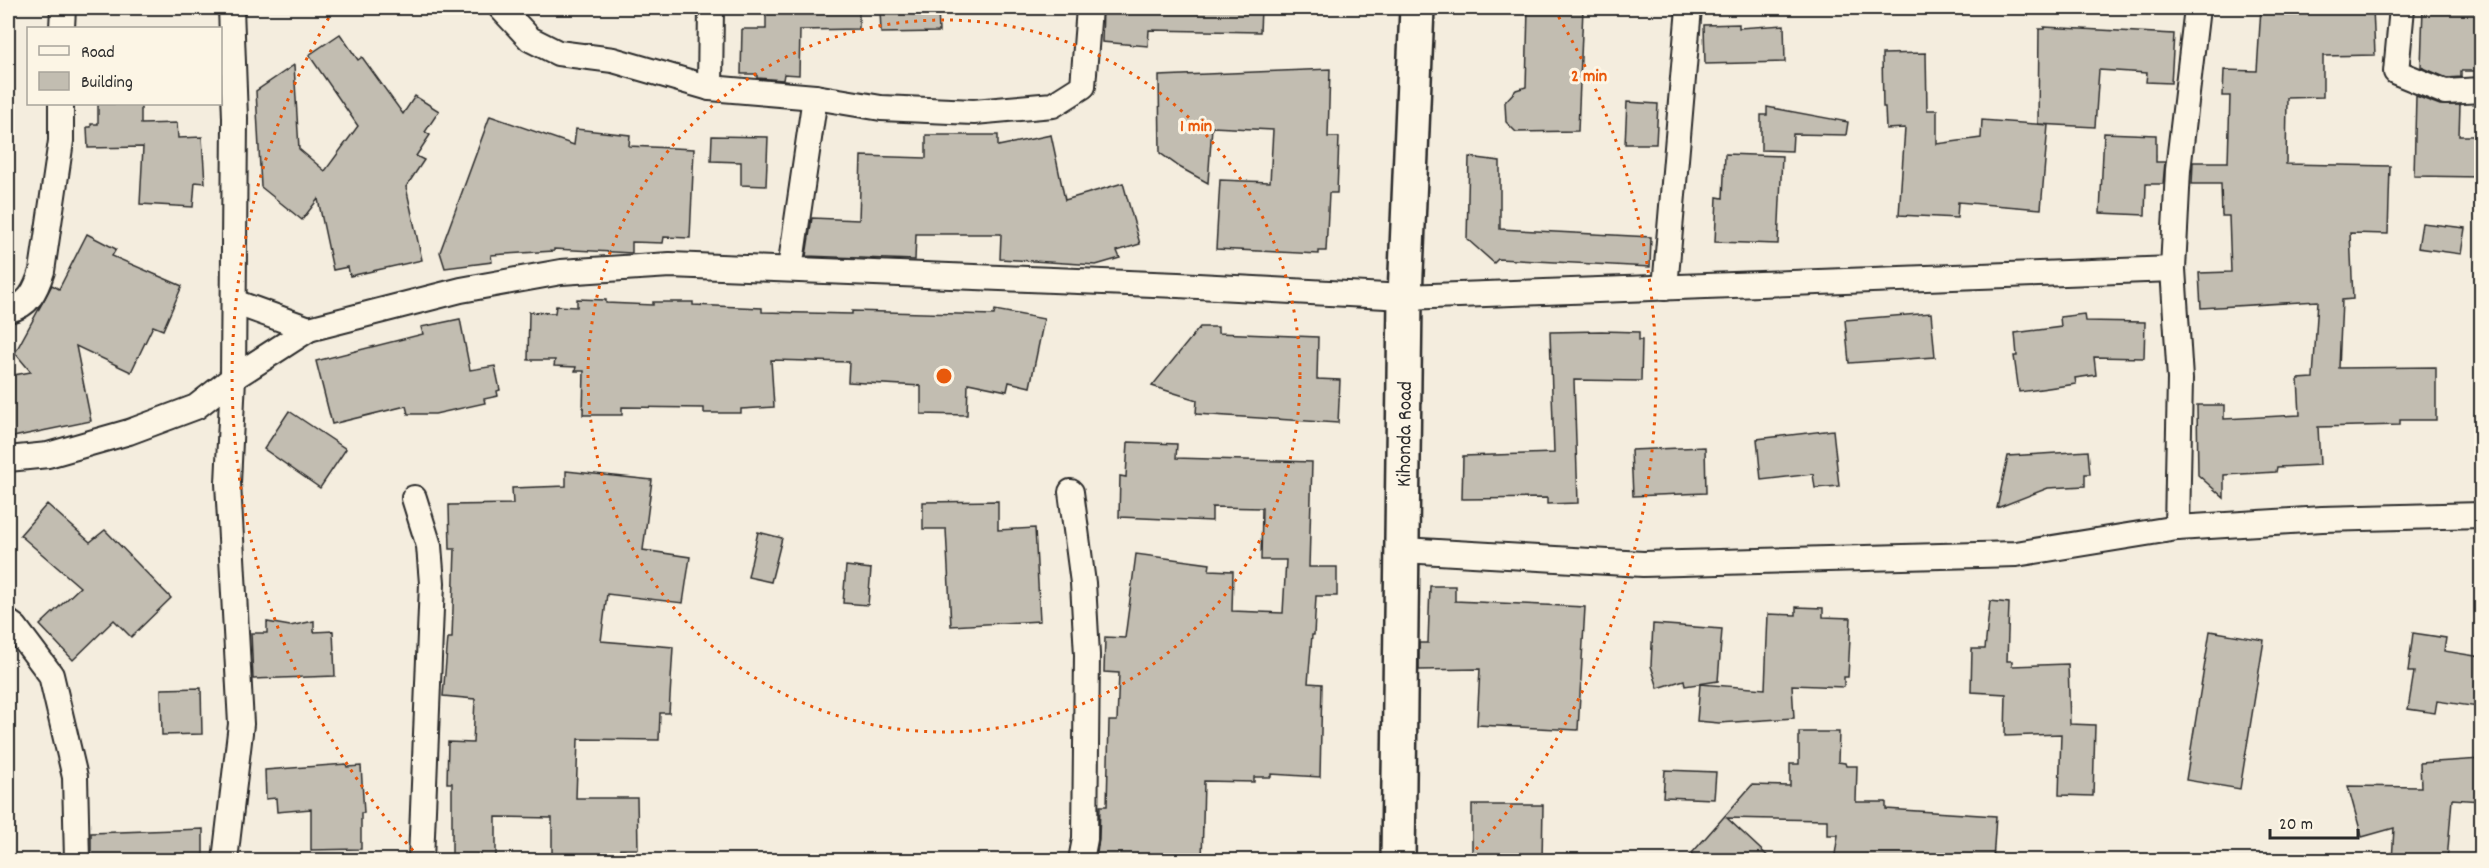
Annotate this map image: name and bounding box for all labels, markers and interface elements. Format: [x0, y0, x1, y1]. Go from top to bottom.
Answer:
legend [27, 27, 222, 105]
text: Road [81, 41, 115, 66]
text: 2 min [1571, 65, 1607, 90]
text: Building [81, 71, 133, 96]
text: 1 min [1180, 115, 1212, 140]
centre of rings [934, 366, 954, 386]
street label: Kihonda Road [1391, 381, 1422, 487]
scale bar [2270, 802, 2358, 840]
text: 20 m [2279, 813, 2313, 838]

